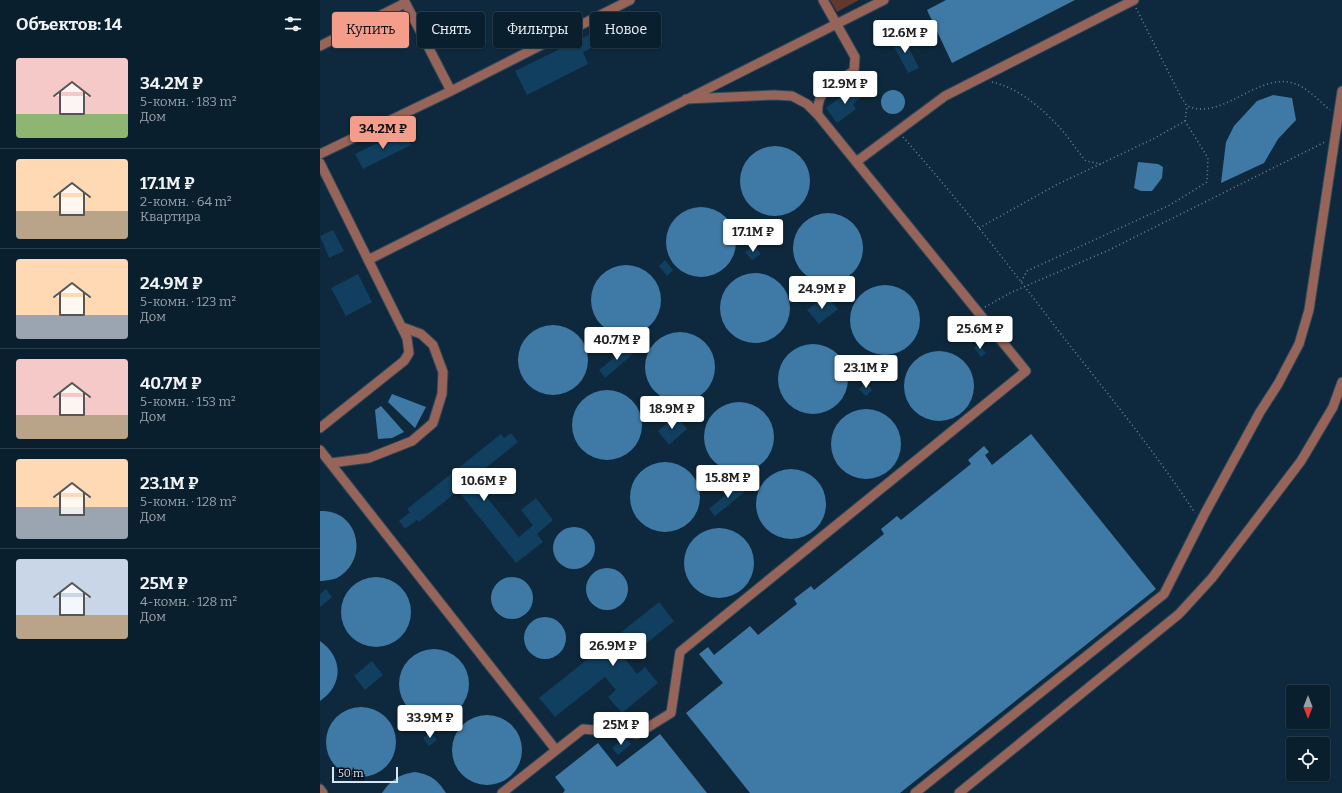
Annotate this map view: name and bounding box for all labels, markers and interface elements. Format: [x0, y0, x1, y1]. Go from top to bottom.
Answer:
chip: Купить [332, 12, 409, 48]
chip: Снять [417, 12, 485, 48]
chip: Фильтры [493, 12, 582, 48]
chip: Новое [590, 12, 661, 48]
icon: filters [282, 13, 304, 35]
text: Объектов: 14 [16, 14, 122, 35]
pin: 12.6M ₽ [868, 20, 942, 54]
text: 12.6M ₽ [882, 25, 928, 40]
pin: 12.9M ₽ [808, 71, 882, 105]
text: 34.2M ₽ [140, 73, 203, 94]
icon: home [48, 74, 96, 122]
text: 12.9M ₽ [822, 76, 868, 91]
text: 5-комн. · 183 m² [140, 94, 237, 109]
text: Дом [140, 109, 166, 124]
pin: 34.2M ₽ [346, 116, 420, 150]
text: 34.2M ₽ [359, 121, 407, 136]
text: 17.1M ₽ [140, 173, 195, 194]
icon: home [48, 175, 96, 223]
text: 2-комн. · 64 m² [140, 194, 232, 209]
text: Квартира [140, 209, 201, 224]
pin: 17.1M ₽ [716, 219, 790, 253]
text: 17.1M ₽ [732, 224, 774, 239]
text: 24.9M ₽ [140, 273, 203, 294]
icon: home [48, 275, 96, 323]
pin: 24.9M ₽ [785, 276, 859, 310]
text: 24.9M ₽ [798, 281, 846, 296]
text: 5-комн. · 123 m² [140, 294, 236, 309]
text: Дом [140, 309, 166, 324]
pin: 25.6M ₽ [943, 316, 1017, 350]
text: 25.6M ₽ [957, 321, 1003, 336]
pin: 40.7M ₽ [580, 327, 654, 361]
text: 40.7M ₽ [593, 332, 641, 347]
pin: 23.1M ₽ [829, 355, 903, 389]
text: 23.1M ₽ [844, 360, 888, 375]
text: 40.7M ₽ [140, 373, 202, 394]
icon: home [48, 375, 96, 423]
text: 5-комн. · 153 m² [140, 394, 236, 409]
pin: 18.9M ₽ [635, 396, 709, 430]
text: 18.9M ₽ [649, 401, 695, 416]
text: Дом [140, 409, 166, 424]
pin: 15.8M ₽ [691, 465, 765, 499]
pin: 10.6M ₽ [447, 468, 521, 502]
text: 15.8M ₽ [705, 470, 751, 485]
text: 23.1M ₽ [140, 473, 199, 494]
text: 10.6M ₽ [461, 473, 507, 488]
icon: home [48, 475, 96, 523]
text: 5-комн. · 128 m² [140, 494, 236, 509]
text: Дом [140, 509, 166, 524]
text: 25M ₽ [140, 573, 188, 594]
icon: home [48, 575, 96, 623]
text: 4-комн. · 128 m² [140, 594, 237, 609]
text: Дом [140, 609, 166, 624]
pin: 26.9M ₽ [576, 633, 650, 667]
text: 26.9M ₽ [589, 638, 637, 653]
north arrow [1286, 685, 1330, 729]
map controls [1286, 685, 1330, 781]
pin: 33.9M ₽ [393, 705, 467, 739]
text: 33.9M ₽ [407, 710, 453, 725]
pin: 25M ₽ [593, 712, 649, 746]
text: 25M ₽ [603, 717, 639, 732]
button: locate [1286, 737, 1330, 781]
scale bar [332, 765, 398, 784]
text: 50 m [338, 767, 364, 780]

